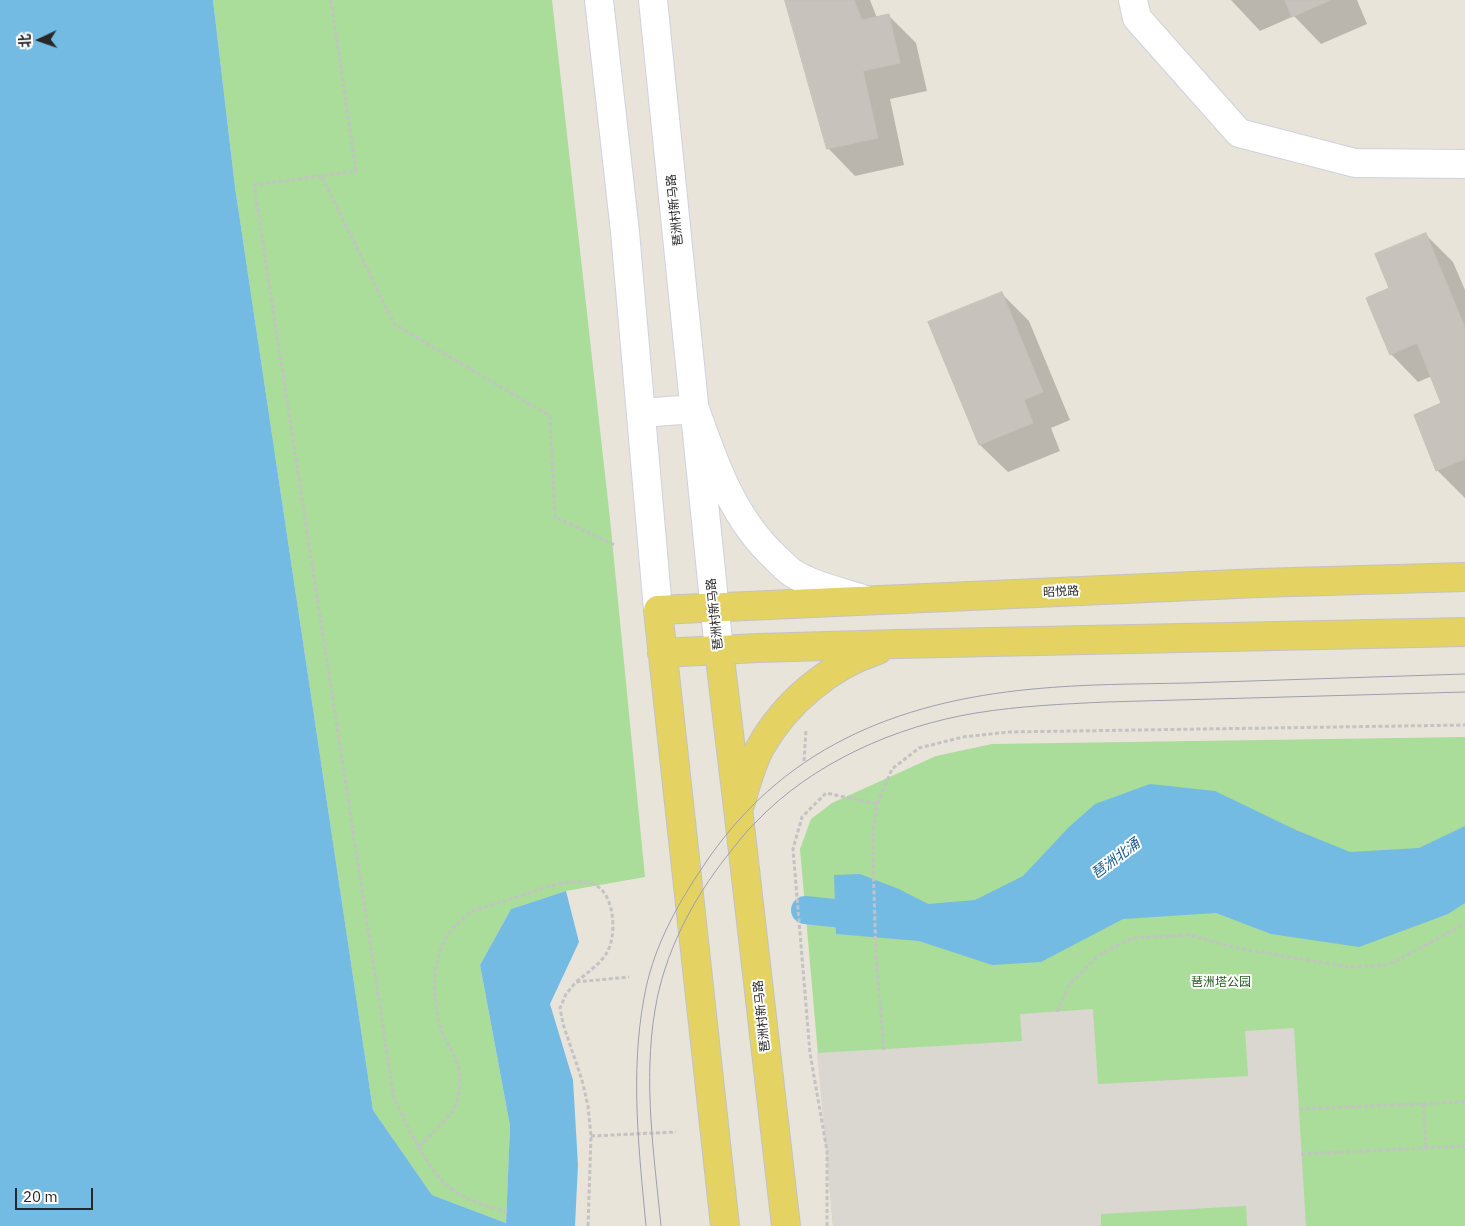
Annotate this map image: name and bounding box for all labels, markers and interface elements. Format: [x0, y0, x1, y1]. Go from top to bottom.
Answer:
north arrow [15, 15, 65, 65]
text: 北 [16, 33, 34, 48]
street label: 琶洲村新马路 [664, 173, 686, 247]
street label: 琶洲村新马路 [704, 577, 726, 651]
street label: 昭悦路 [1043, 584, 1079, 600]
water label: 琶洲北涌 [1089, 835, 1143, 883]
park label: 琶洲塔公园 [1191, 976, 1251, 990]
street label: 琶洲村新马路 [751, 979, 773, 1053]
scale bar [18, 1178, 95, 1210]
text: 20 m [23, 1187, 58, 1206]

